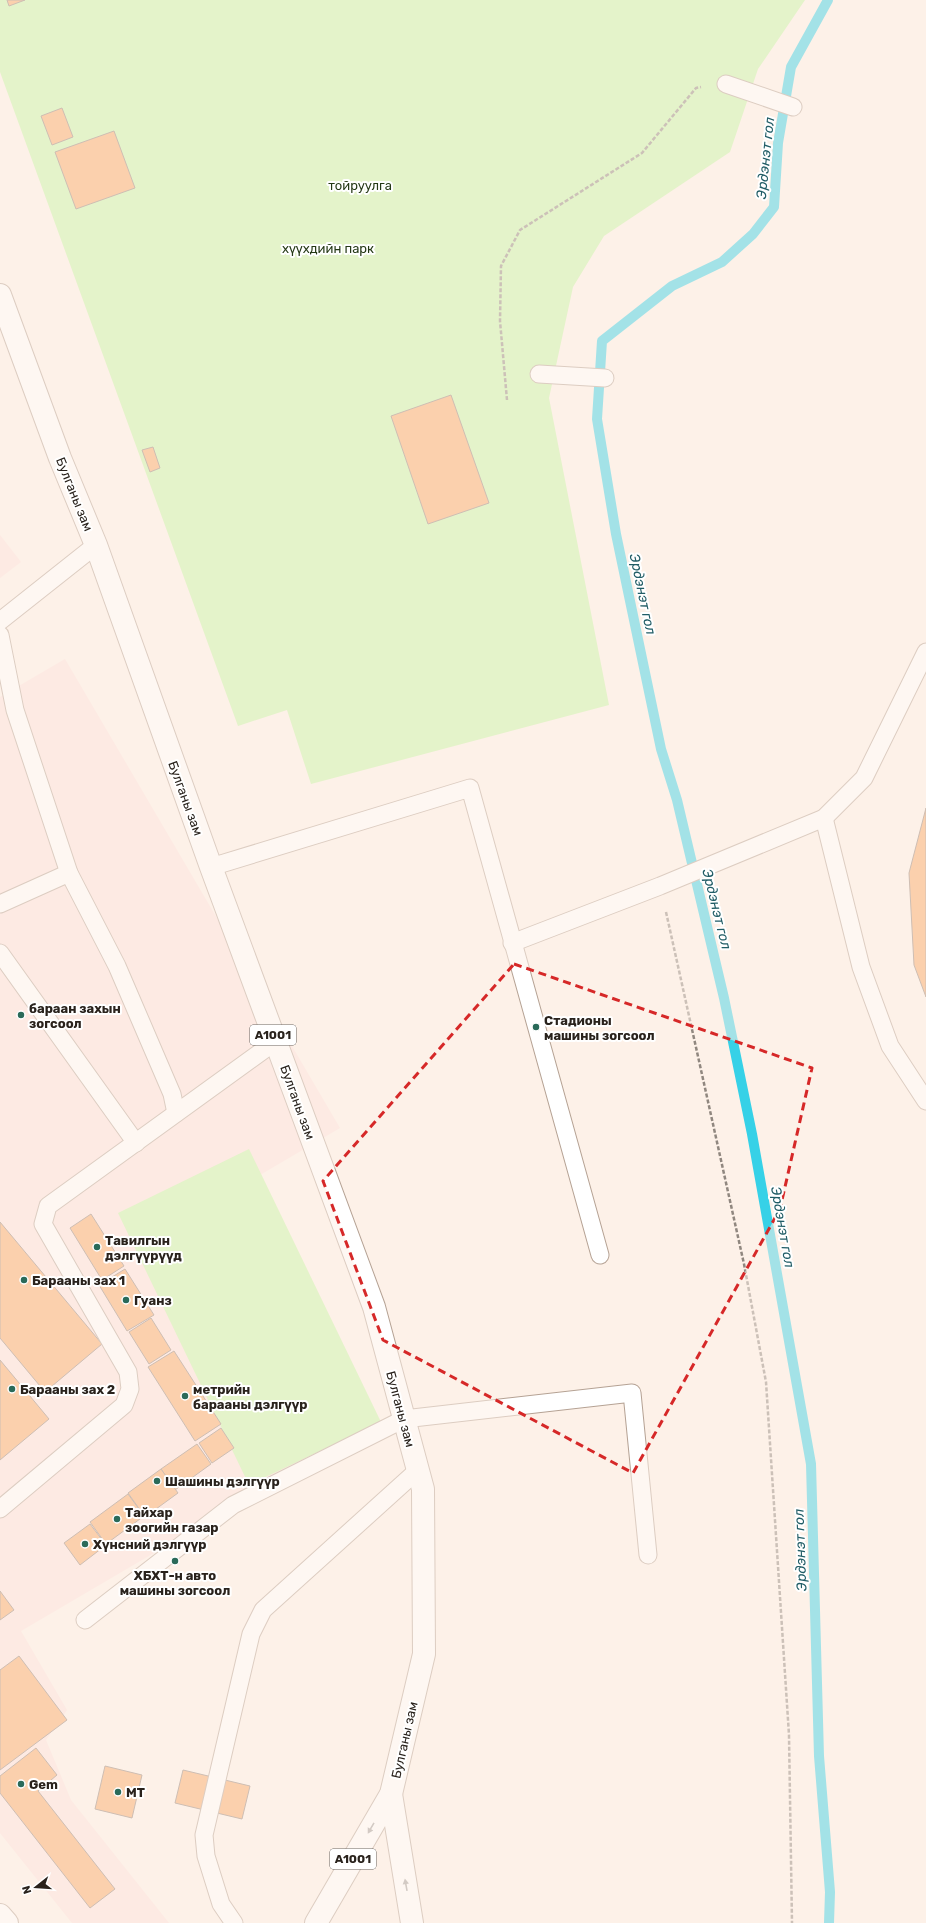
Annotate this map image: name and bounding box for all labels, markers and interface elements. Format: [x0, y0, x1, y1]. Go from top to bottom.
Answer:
water label: Эрдэнэт гол [753, 116, 778, 200]
park label: тойруулга [328, 178, 392, 193]
park label: хүүхдийн парк [282, 241, 374, 256]
street label: Булганы зам [53, 455, 96, 533]
water label: Эрдэнэт гол [626, 552, 659, 636]
street label: Булганы зам [165, 759, 206, 838]
water label: Эрдэнэт гол [698, 867, 735, 951]
place label: бараан захын зогсоол [29, 1001, 121, 1031]
marker: бараан захын зогсоол [16, 1010, 26, 1020]
place label: Стадионы машины зогсоол [544, 1013, 655, 1043]
marker: Стадионы машины зогсоол [531, 1022, 541, 1032]
road number: A1001 [250, 1025, 296, 1045]
street label: Булганы зам [277, 1063, 318, 1142]
water label: Эрдэнэт гол [767, 1185, 798, 1269]
place label: Тавилгын дэлгүүрүүд [105, 1233, 182, 1263]
marker: Тавилгын дэлгүүрүүд [92, 1242, 102, 1252]
place label: Барааны зах 1 [32, 1273, 125, 1288]
marker: Барааны зах 1 [19, 1275, 29, 1285]
place label: Гуанз [134, 1293, 172, 1308]
marker: Гуанз [121, 1295, 131, 1305]
street label: Булганы зам [383, 1369, 418, 1449]
place label: Барааны зах 2 [20, 1382, 115, 1397]
place label: метрийн барааны дэлгүүр [193, 1382, 307, 1412]
marker: Барааны зах 2 [7, 1384, 17, 1394]
marker: метрийн барааны дэлгүүр [180, 1391, 190, 1401]
place label: Шашины дэлгүүр [165, 1474, 280, 1489]
marker: Шашины дэлгүүр [152, 1476, 162, 1486]
place label: Тайхар зоогийн газар [125, 1505, 219, 1535]
water label: Эрдэнэт гол [791, 1509, 810, 1591]
marker: Тайхар зоогийн газар [112, 1514, 122, 1524]
place label: Хүнсний дэлгүүр [93, 1537, 206, 1552]
marker: Хүнсний дэлгүүр [80, 1539, 90, 1549]
marker: ХБХТ-н авто машины зогсоол [170, 1556, 180, 1566]
place label: ХБХТ-н авто машины зогсоол [120, 1568, 230, 1598]
street label: Булганы зам [388, 1700, 421, 1780]
place label: Gem [29, 1777, 58, 1792]
marker: Gem [16, 1779, 26, 1789]
place label: MT [126, 1785, 145, 1800]
marker: MT [113, 1787, 123, 1797]
one-way arrow [368, 1822, 375, 1834]
road number: A1001 [330, 1849, 376, 1869]
north arrow [16, 1867, 56, 1907]
one-way arrow [403, 1878, 409, 1891]
text: N [20, 1884, 34, 1895]

